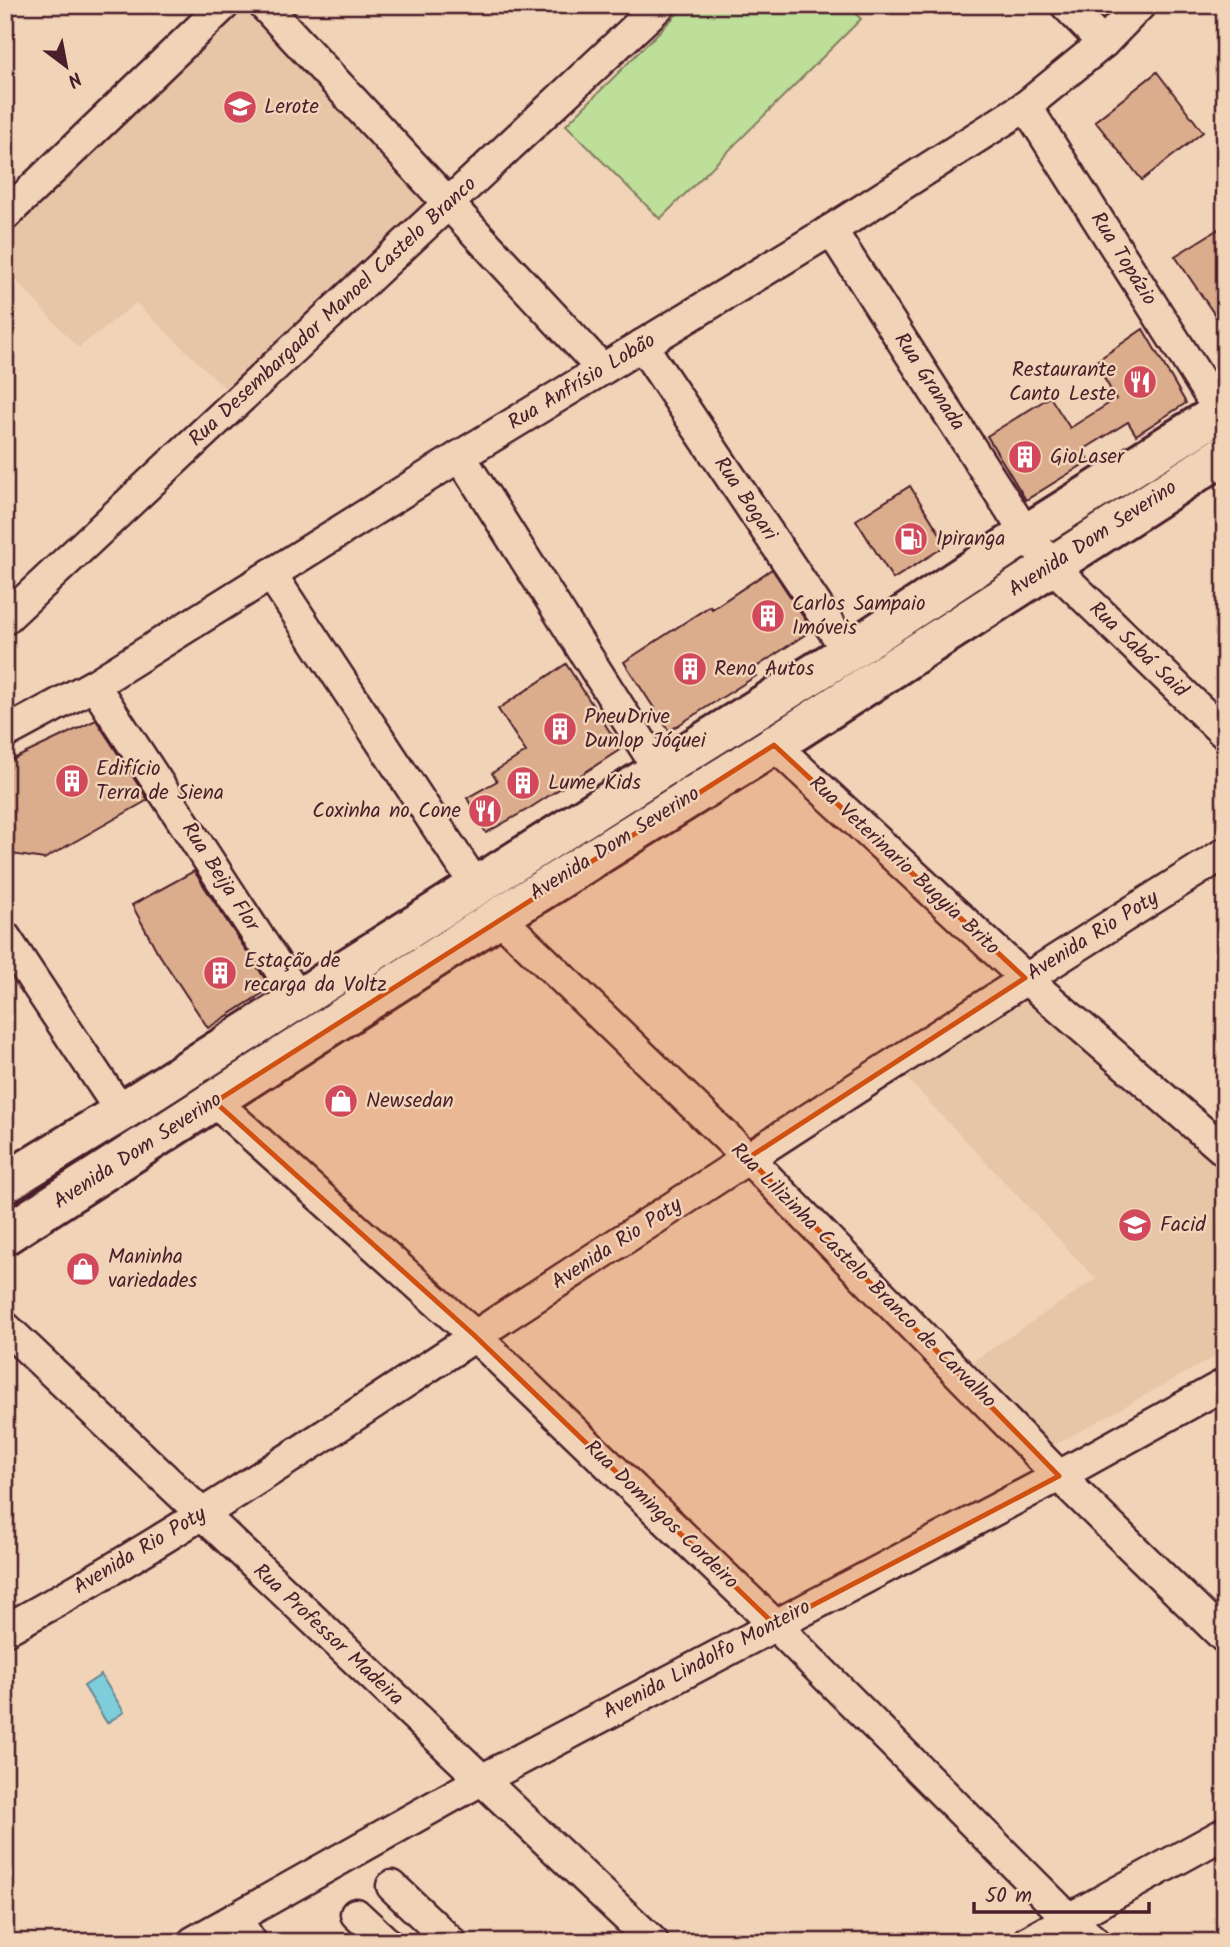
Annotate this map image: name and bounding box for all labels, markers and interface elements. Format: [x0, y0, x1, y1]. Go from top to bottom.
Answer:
north arrow [32, 32, 102, 102]
text: N [61, 63, 87, 95]
school or university icon: Lerote [221, 88, 259, 126]
place label: Lerote [264, 91, 320, 124]
street label: Rua Desembargador Manoel Castelo Branco [181, 169, 485, 455]
street label: Rua Topázio [1081, 206, 1165, 312]
street label: Rua Anfrísio Lobão [502, 325, 662, 439]
street label: Rua Granada [885, 326, 973, 438]
place label: Restaurante Canto Leste [1009, 354, 1117, 411]
restaurant icon: Restaurante Canto Leste [1121, 363, 1159, 401]
building icon: GioLaser [1006, 438, 1044, 476]
place label: GioLaser [1050, 441, 1125, 474]
street label: Rua Bogari [705, 450, 786, 549]
street label: Avenida Dom Severino [1002, 472, 1184, 606]
fuel station icon: Ipiranga [892, 520, 930, 558]
place label: Ipiranga [936, 523, 1005, 556]
place label: Carlos Sampaio Imóveis [792, 588, 926, 645]
street label: Rua Sabá Said [1081, 594, 1196, 706]
building icon: Carlos Sampaio Imóveis [749, 597, 787, 635]
building icon: Reno Autos [671, 650, 709, 688]
place label: Reno Autos [714, 653, 814, 686]
place label: PneuDrive Dunlop Jóquei [584, 701, 707, 758]
building icon: PneuDrive Dunlop Jóquei [541, 710, 579, 748]
place label: Edifício Terra de Siena [96, 753, 224, 810]
building icon: Edifício Terra de Siena [53, 762, 91, 800]
building icon: Lume Kids [504, 764, 542, 802]
place label: Lume Kids [548, 767, 641, 800]
street label: Rua Veterinario Bugyia Brito [801, 768, 1007, 964]
street label: Avenida Dom Severino [523, 778, 707, 910]
restaurant icon: Coxinha no Cone [466, 792, 504, 830]
place label: Coxinha no Cone [312, 795, 462, 828]
street label: Rua Beija Flor [172, 816, 268, 939]
street label: Avenida Rio Poty [1021, 882, 1166, 990]
place label: Estação de recarga da Voltz [244, 945, 387, 1002]
building icon: Estação de recarga da Voltz [201, 954, 239, 992]
shop icon: Newsedan [322, 1082, 360, 1120]
street label: Avenida Dom Severino [47, 1084, 229, 1218]
place label: Newsedan [366, 1085, 454, 1118]
street label: Rua Lilizinha Castelo Branco de Carvalho [722, 1135, 1004, 1417]
street label: Avenida Rio Poty [545, 1189, 689, 1299]
school or university icon: Facid [1116, 1206, 1154, 1244]
place label: Facid [1160, 1209, 1206, 1242]
place label: Maninha variedades [108, 1241, 197, 1298]
shop icon: Maninha variedades [64, 1250, 102, 1288]
street label: Rua Domingos Cordeiro [576, 1432, 746, 1598]
street label: Avenida Rio Poty [67, 1498, 213, 1604]
street label: Rua Professor Madeira [245, 1556, 411, 1714]
street label: Avenida Lindolfo Monteiro [597, 1591, 817, 1729]
scale bar [974, 1870, 1150, 1914]
text: 50 m [985, 1880, 1032, 1913]

